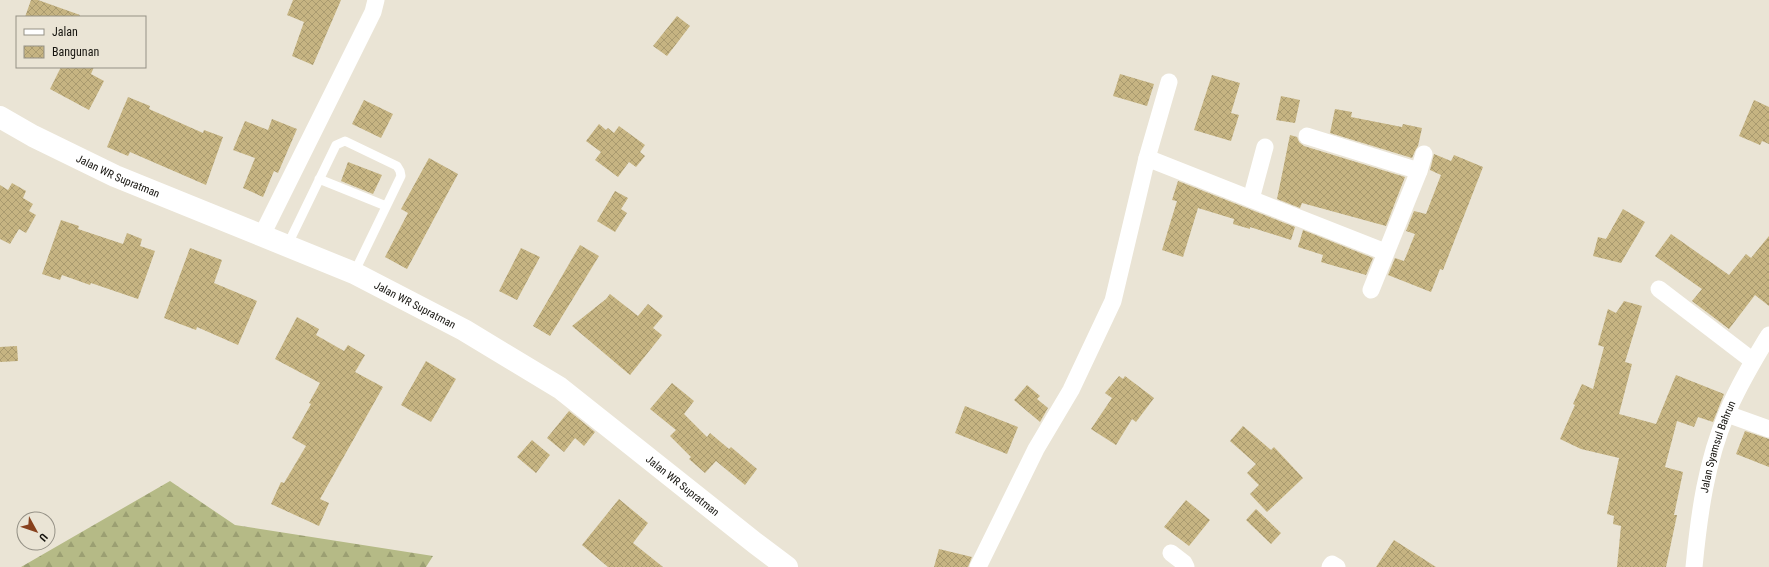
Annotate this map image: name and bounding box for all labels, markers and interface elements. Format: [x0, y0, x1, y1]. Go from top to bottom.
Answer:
legend [16, 16, 146, 68]
text: Jalan [52, 25, 78, 39]
text: Bangunan [52, 45, 99, 59]
street label: Jalan WR Supratman [74, 152, 161, 200]
street label: Jalan WR Supratman [372, 279, 458, 332]
street label: Jalan Syamsul Bahrun [1698, 399, 1739, 494]
street label: Jalan WR Supratman [643, 453, 722, 519]
north arrow [16, 511, 56, 551]
text: U [36, 531, 50, 544]

